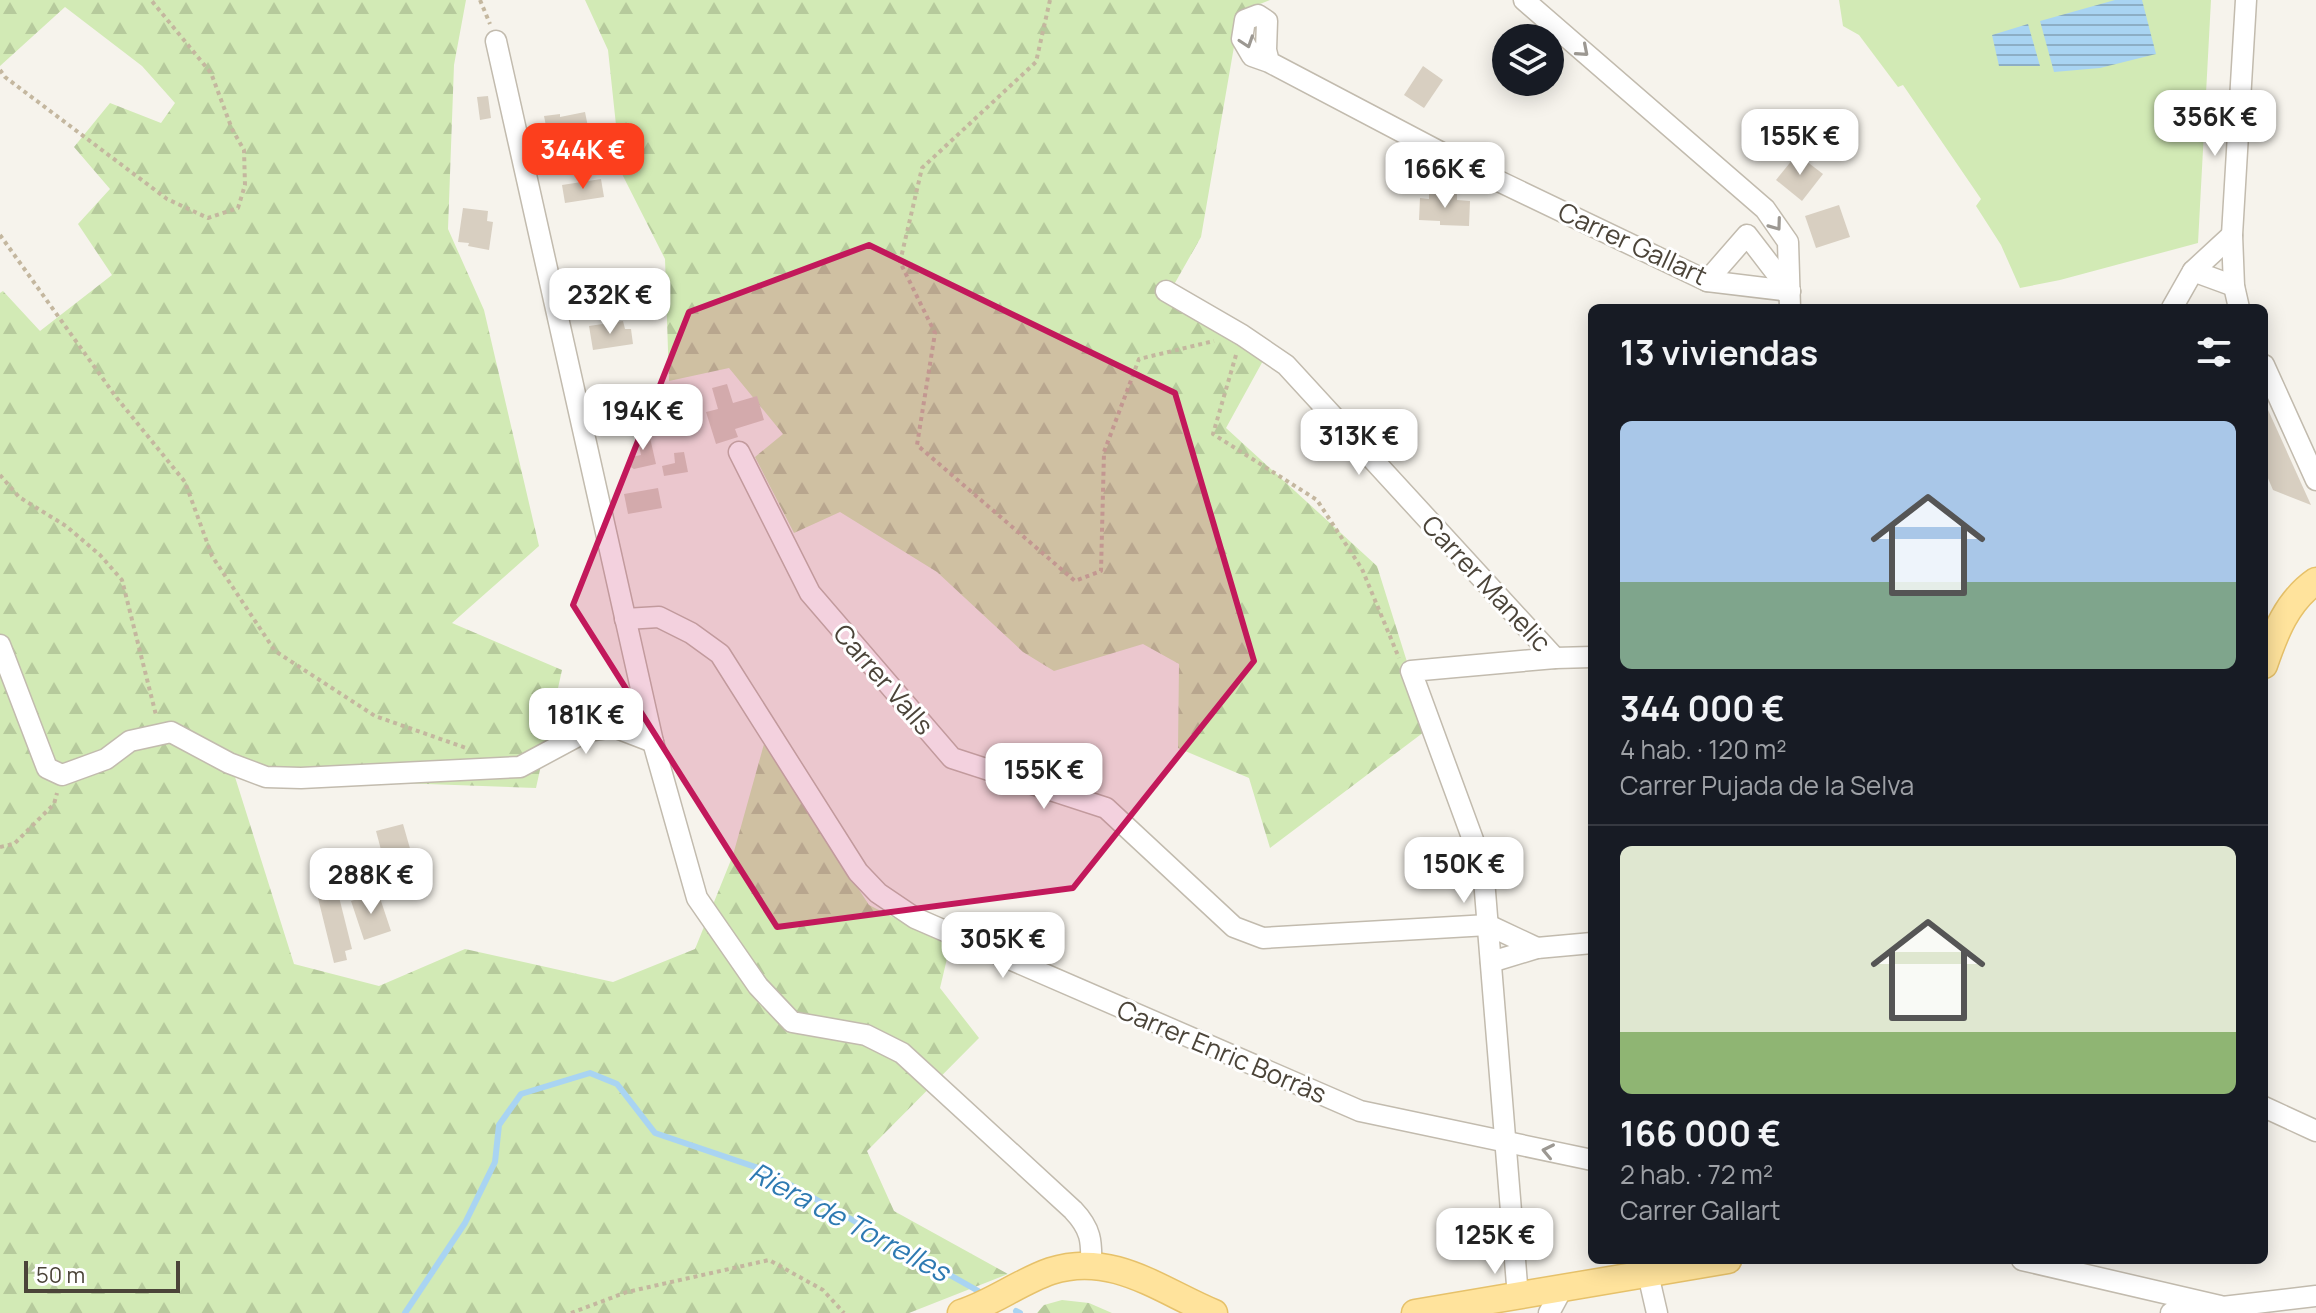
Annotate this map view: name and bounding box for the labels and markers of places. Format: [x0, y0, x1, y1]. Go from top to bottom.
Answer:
pin: 356K € [2150, 90, 2280, 158]
pin: 155K € [1735, 109, 1865, 177]
pin: 344K € [518, 123, 648, 191]
pin: 166K € [1380, 142, 1510, 210]
pin: 232K € [545, 268, 675, 336]
pin: 194K € [578, 384, 708, 452]
pin: 313K € [1294, 409, 1424, 477]
pin: 181K € [521, 688, 651, 756]
pin: 155K € [979, 743, 1109, 811]
pin: 150K € [1399, 837, 1529, 905]
pin: 288K € [306, 848, 436, 916]
pin: 305K € [938, 912, 1068, 980]
pin: 125K € [1430, 1208, 1560, 1276]

